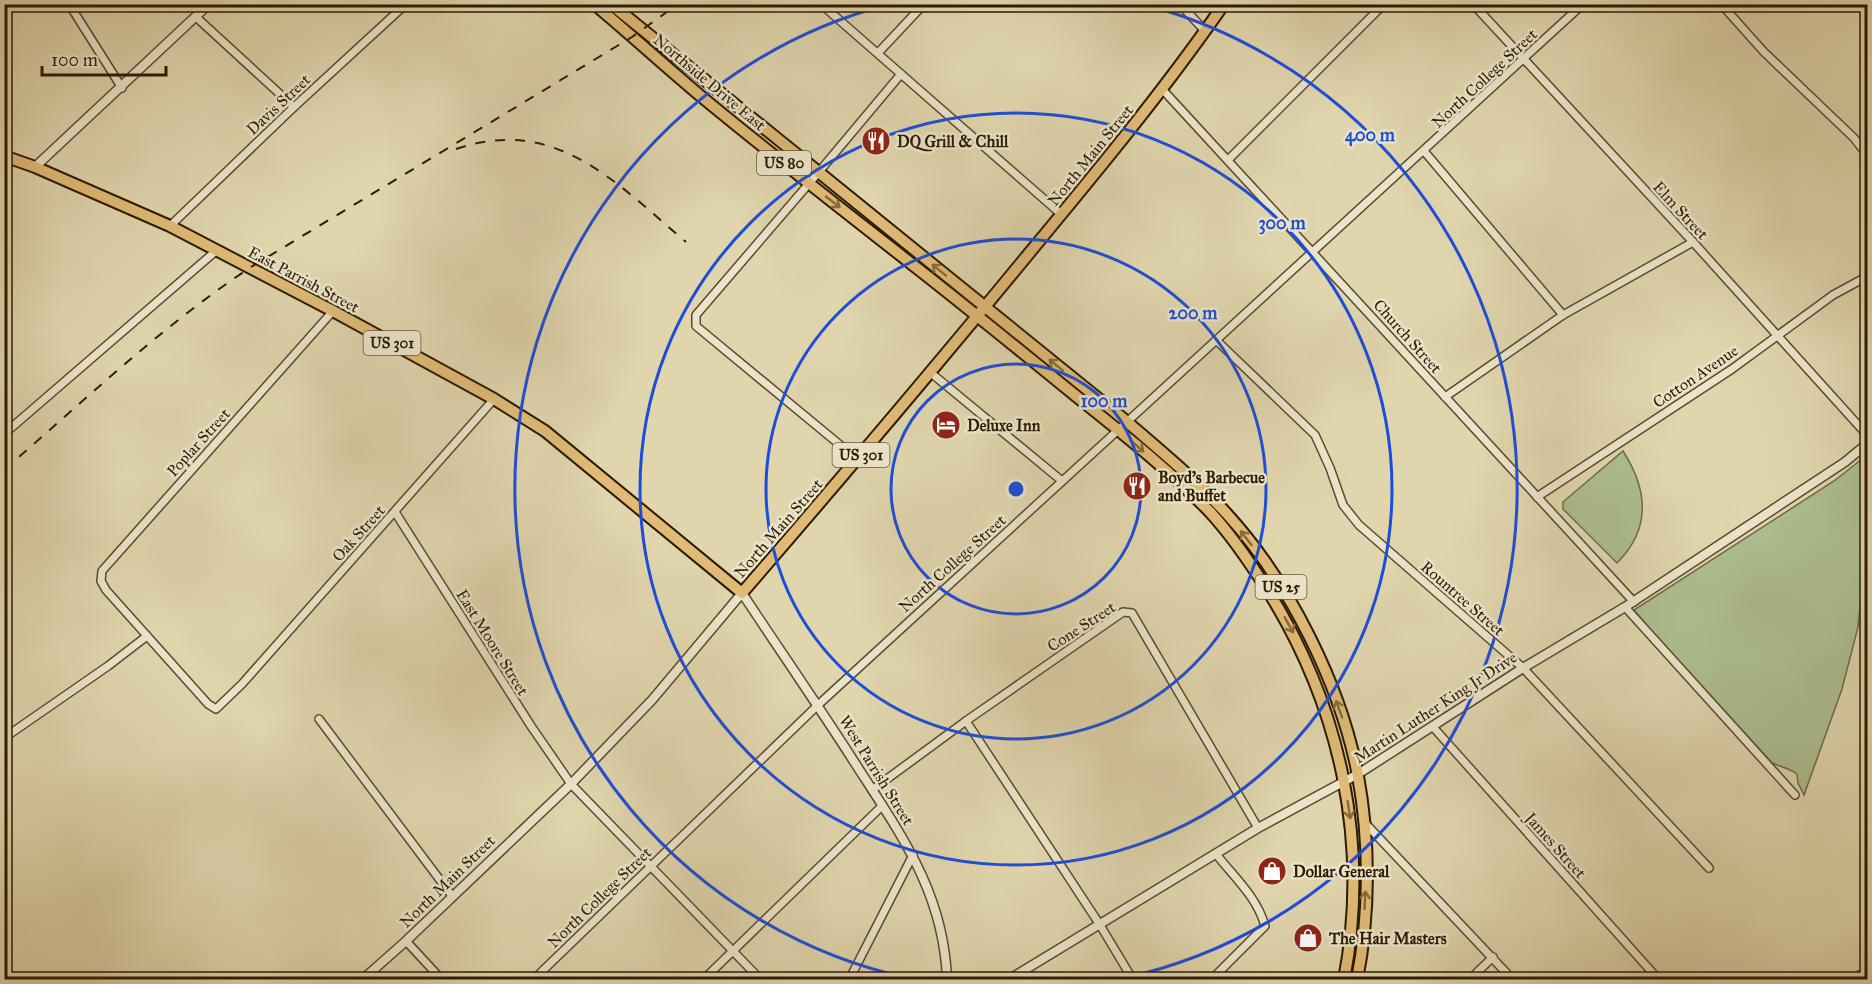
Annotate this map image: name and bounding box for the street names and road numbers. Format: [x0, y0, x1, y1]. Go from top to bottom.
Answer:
street label: North College Street [1428, 24, 1542, 133]
street label: Northside Drive East [650, 30, 770, 135]
street label: Davis Street [242, 70, 314, 139]
street label: North Main Street [1044, 101, 1137, 210]
road number: US 80 [757, 151, 811, 175]
street label: Elm Street [1649, 177, 1713, 244]
street label: East Parrish Street [245, 242, 363, 317]
street label: Church Street [1369, 295, 1446, 377]
road number: US 301 [364, 331, 420, 355]
street label: Cotton Avenue [1649, 341, 1742, 412]
street label: Poplar Street [163, 404, 234, 480]
road number: US 301 [832, 443, 890, 467]
street label: North Main Street [730, 475, 827, 582]
street label: Oak Street [328, 501, 389, 566]
street label: North College Street [895, 510, 1011, 617]
street label: Rountree Street [1417, 557, 1509, 640]
road number: US 25 [1256, 575, 1306, 599]
street label: East Moore Street [452, 586, 533, 699]
street label: Cone Street [1044, 597, 1119, 656]
street label: Martin Luther King Jr Drive [1350, 647, 1521, 768]
street label: West Parrish Street [835, 712, 918, 829]
street label: James Street [1519, 807, 1590, 883]
street label: North Main Street [396, 831, 499, 932]
street label: North College Street [543, 843, 656, 953]

